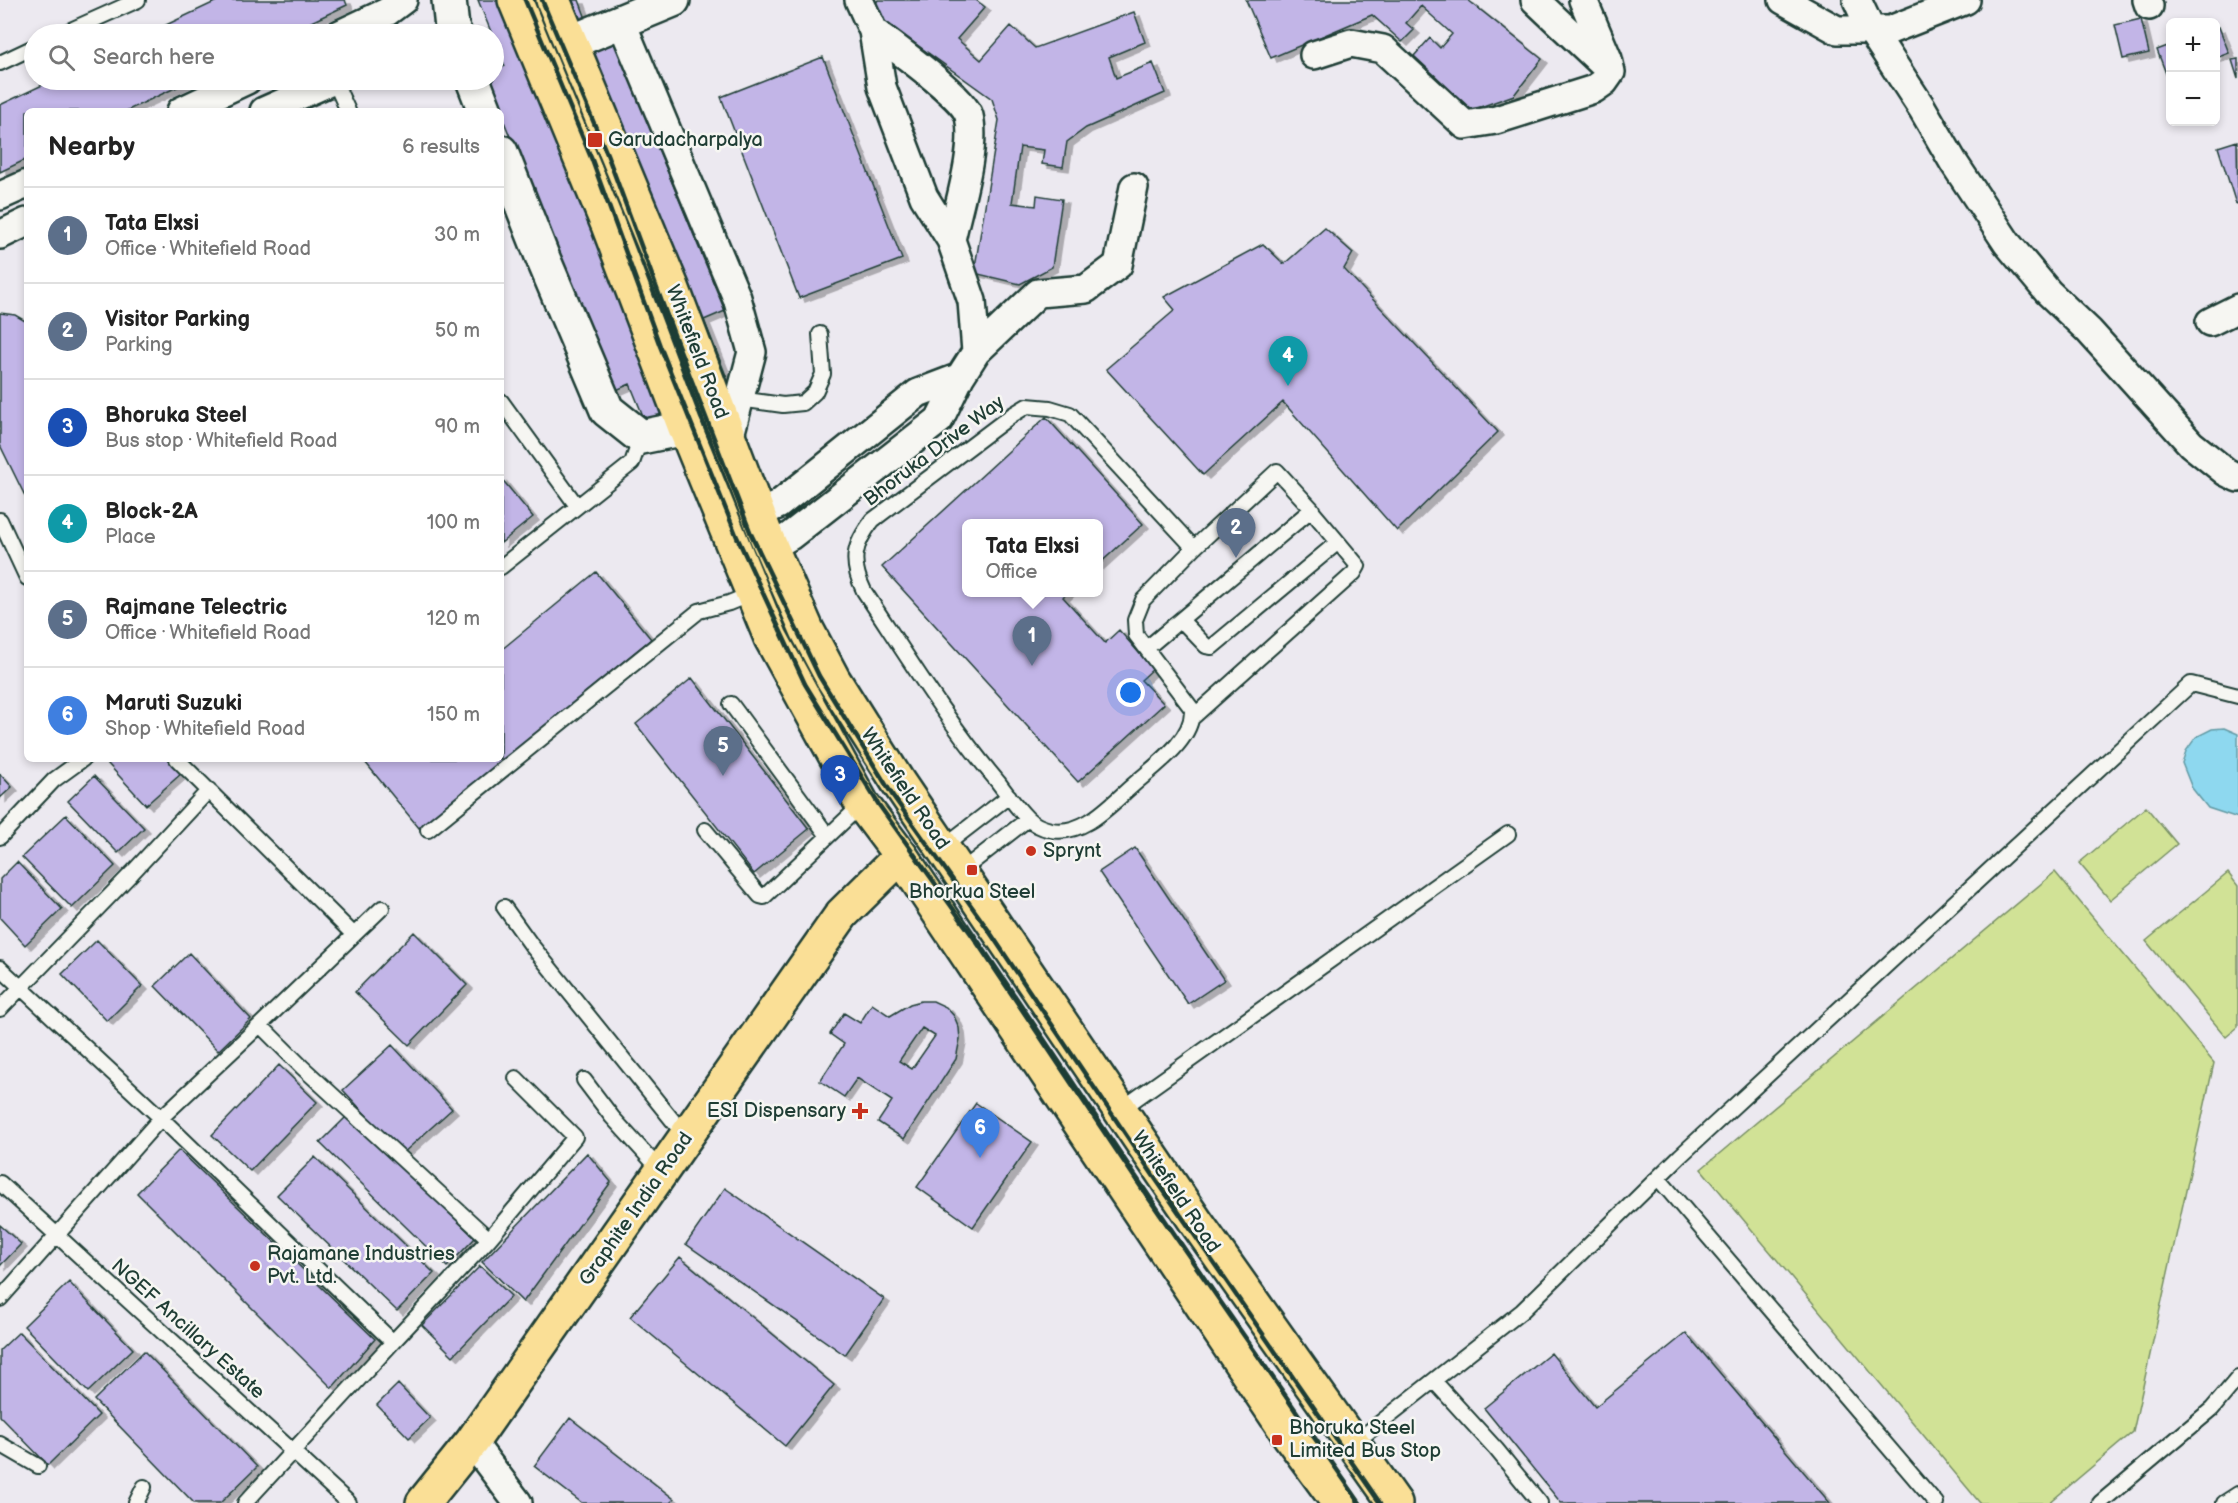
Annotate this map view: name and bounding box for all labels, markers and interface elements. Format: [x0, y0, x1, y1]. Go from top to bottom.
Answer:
map controls [2166, 18, 2220, 126]
button: + [2166, 18, 2220, 72]
search box [24, 24, 504, 90]
icon: search [45, 41, 78, 74]
text: Search here [93, 44, 215, 71]
button: − [2166, 72, 2220, 126]
place label: Garudacharpalya [608, 128, 763, 152]
marker: Garudacharpalya [586, 131, 604, 149]
text: Nearby [48, 132, 135, 163]
text: 6 results [402, 135, 480, 159]
text: Tata Elxsi [105, 210, 199, 237]
text: 1 [63, 223, 72, 247]
text: 30 m [434, 223, 480, 247]
text: Office · Whitefield Road [105, 237, 311, 261]
street label: Whitefield Road [660, 282, 734, 422]
text: Visitor Parking [105, 306, 250, 333]
text: 2 [62, 319, 73, 343]
text: 50 m [435, 319, 480, 343]
text: Parking [105, 333, 173, 357]
pin: 4 [1268, 336, 1308, 386]
street label: Bhoruka Drive Way [859, 390, 1009, 512]
text: Bhoruka Steel [105, 402, 247, 429]
text: 3 [62, 415, 73, 439]
text: 90 m [435, 415, 480, 439]
text: Bus stop · Whitefield Road [105, 429, 338, 453]
text: Block-2A [105, 498, 198, 525]
pin: 2 [1216, 508, 1256, 558]
text: 4 [62, 511, 73, 535]
text: 100 m [427, 511, 480, 535]
popup [962, 519, 1103, 597]
text: Place [105, 525, 156, 549]
text: Tata Elxsi [985, 533, 1080, 560]
text: Office [985, 560, 1037, 584]
text: Rajmane Telectric [105, 594, 287, 621]
text: 5 [62, 607, 73, 631]
text: 120 m [427, 607, 480, 631]
pin: 1 [1012, 616, 1052, 666]
text: Office · Whitefield Road [105, 621, 311, 645]
your location [1116, 678, 1145, 707]
text: Maruti Suzuki [105, 690, 242, 717]
text: 6 [61, 703, 74, 727]
text: 150 m [427, 703, 480, 727]
text: Shop · Whitefield Road [105, 717, 305, 741]
street label: Whitefield Road [855, 724, 955, 854]
pin: 5 [704, 726, 742, 776]
pin: 3 [820, 756, 860, 805]
place label: Sprynt [1043, 839, 1101, 863]
marker: Sprynt [1024, 844, 1038, 858]
marker: Bhorkua Steel [965, 863, 979, 877]
place label: Bhorkua Steel [909, 880, 1035, 904]
place label: ESI Dispensary [707, 1099, 846, 1123]
marker: ESI Dispensary [851, 1102, 869, 1120]
pin: 6 [960, 1108, 1000, 1158]
street label: Whitefield Road [1126, 1127, 1226, 1257]
street label: Graphite India Road [574, 1128, 698, 1290]
place label: Rajamane Industries Pvt. Ltd. [267, 1242, 455, 1289]
street label: NGEF Ancillary Estate [106, 1254, 270, 1404]
marker: Rajamane Industries Pvt. Ltd. [248, 1259, 262, 1273]
place label: Bhoruka Steel Limited Bus Stop [1289, 1416, 1441, 1463]
marker: Bhoruka Steel Limited Bus Stop [1270, 1433, 1284, 1447]

